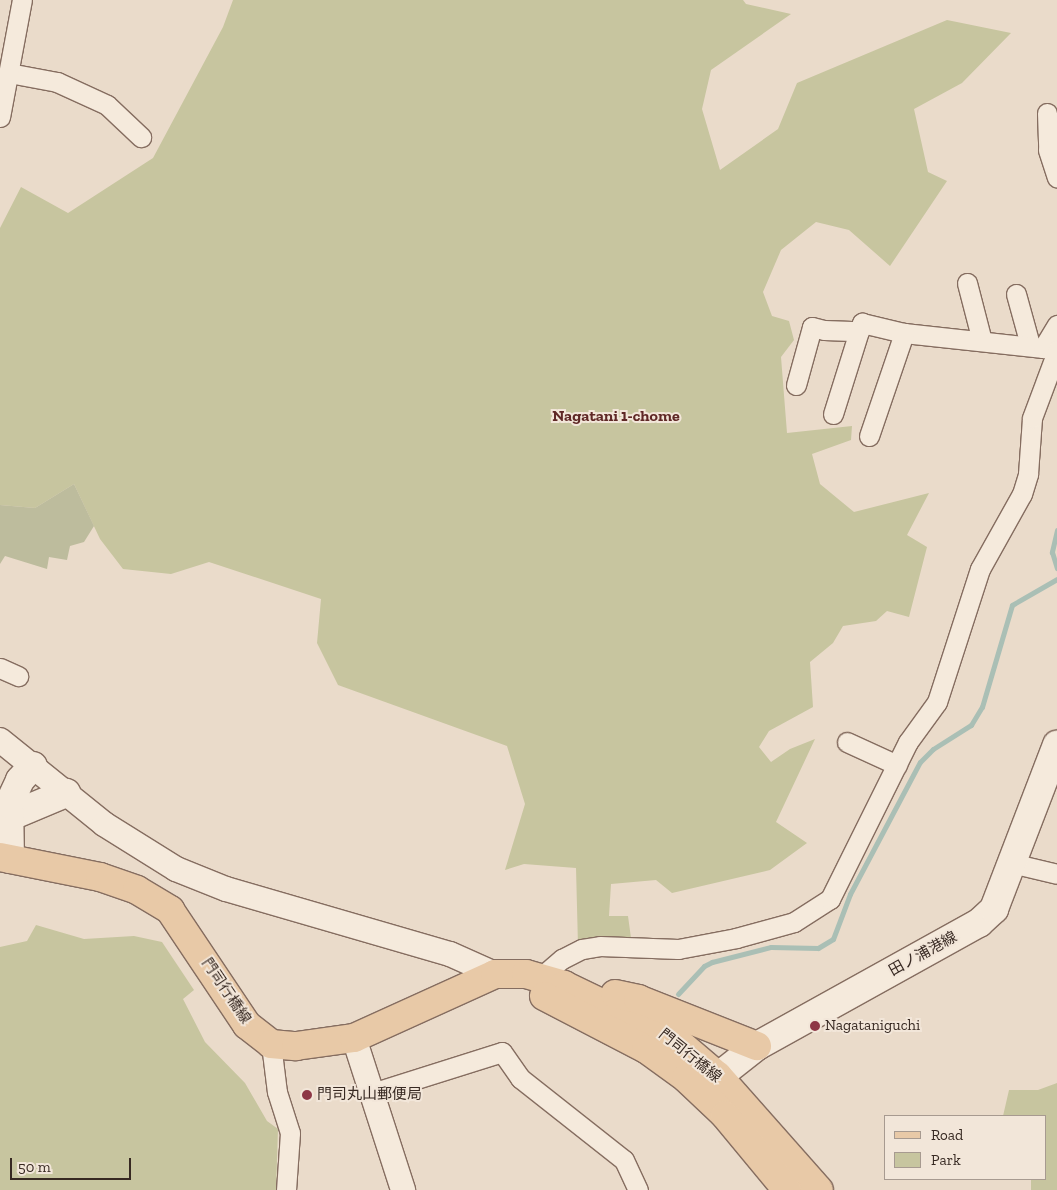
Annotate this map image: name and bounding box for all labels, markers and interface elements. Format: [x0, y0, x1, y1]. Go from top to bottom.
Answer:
district label: Nagatani 1-chome [552, 406, 680, 426]
street label: 田ノ浦港線 [886, 928, 960, 980]
street label: 門司行橋線 [198, 955, 254, 1027]
place label: Nagataniguchi [825, 1017, 920, 1035]
marker: Nagataniguchi [809, 1020, 821, 1032]
street label: 門司行橋線 [655, 1025, 725, 1087]
place label: 門司丸山郵便局 [317, 1086, 422, 1104]
marker: 門司丸山郵便局 [301, 1089, 313, 1101]
legend [884, 1115, 1047, 1180]
text: Road [931, 1126, 963, 1144]
scale bar [12, 1148, 134, 1180]
text: Park [931, 1151, 961, 1169]
text: 50 m [18, 1158, 51, 1176]

